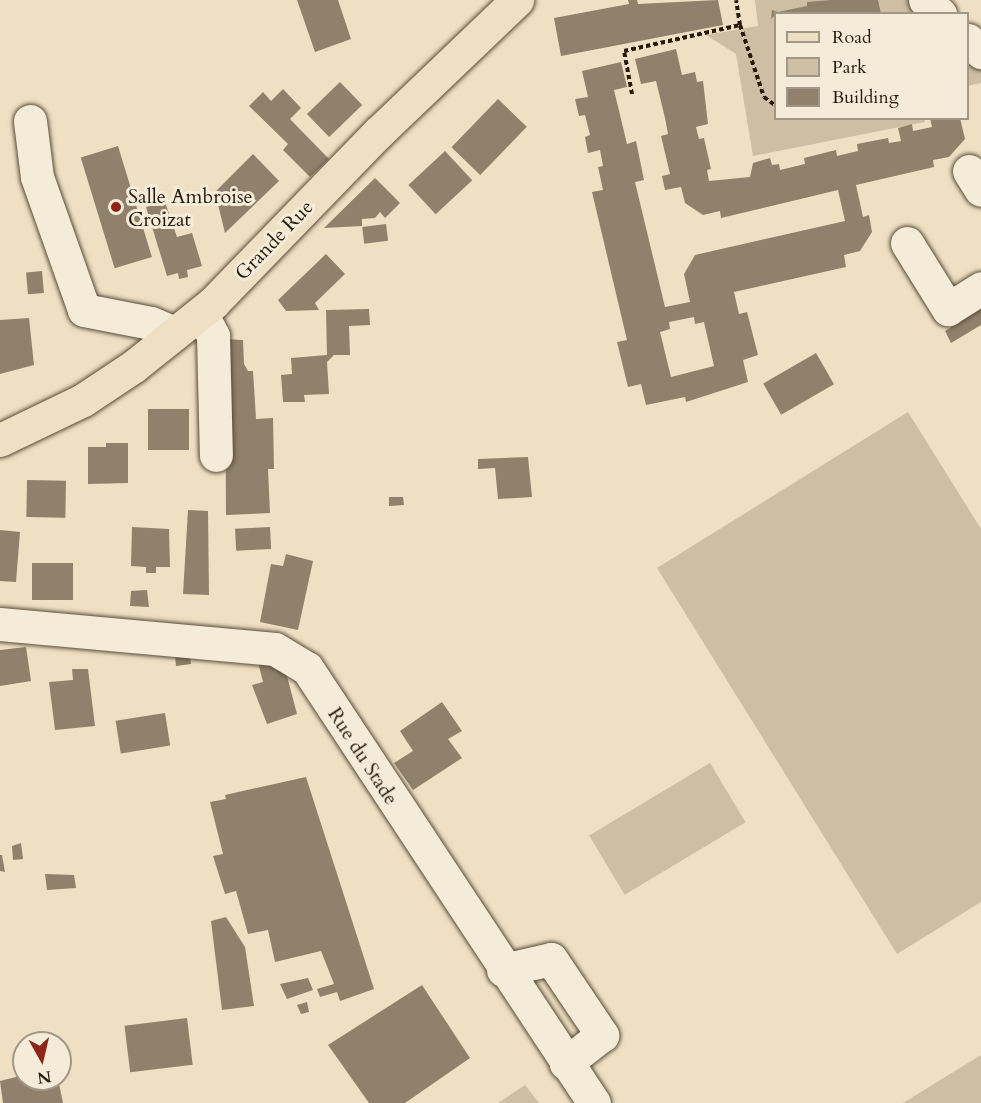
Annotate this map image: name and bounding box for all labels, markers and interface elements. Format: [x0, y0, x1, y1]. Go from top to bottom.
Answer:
legend [774, 12, 969, 120]
text: Road [832, 25, 872, 50]
text: Park [832, 55, 867, 80]
text: Building [832, 85, 899, 110]
place label: Salle Ambroise Croizat [128, 184, 253, 231]
street label: Grande Rue [230, 195, 318, 285]
marker: Salle Ambroise Croizat [109, 200, 123, 214]
street label: Rue du Stade [323, 703, 403, 809]
north arrow [12, 1031, 72, 1091]
text: N [36, 1065, 53, 1089]

